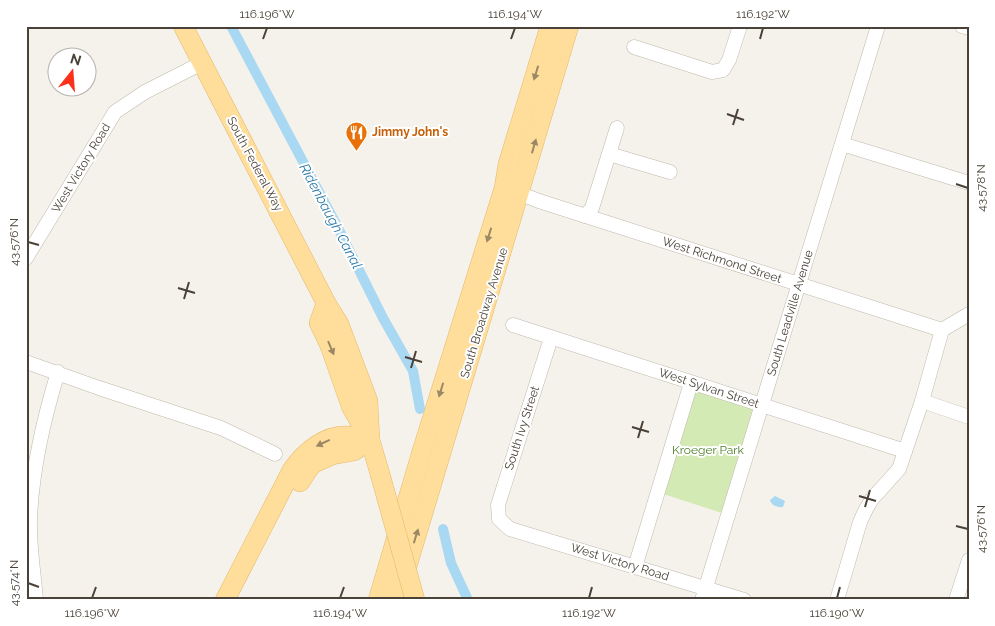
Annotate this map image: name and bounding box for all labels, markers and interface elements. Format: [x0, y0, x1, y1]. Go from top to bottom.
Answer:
text: 116.196°W [240, 7, 295, 21]
text: 116.194°W [488, 7, 542, 21]
text: 116.192°W [736, 7, 790, 21]
north arrow [48, 48, 98, 98]
text: N [68, 50, 83, 69]
one-way arrow [531, 66, 539, 81]
street label: South Federal Way [224, 114, 286, 214]
restaurant icon: Jimmy John's [344, 120, 368, 151]
street label: West Victory Road [49, 121, 113, 215]
place label: Jimmy John's [372, 125, 448, 139]
one-way arrow [530, 138, 538, 153]
water label: Ridenbaugh Canal [296, 161, 366, 272]
text: 43.578°N [974, 164, 988, 212]
text: 43.576°N [7, 218, 21, 266]
one-way arrow [485, 227, 493, 242]
street label: West Richmond Street [661, 234, 783, 286]
street label: South Broadway Avenue [457, 246, 511, 380]
street label: South Leadville Avenue [764, 248, 816, 378]
one-way arrow [327, 341, 335, 355]
street label: West Sylvan Street [657, 365, 761, 411]
one-way arrow [436, 382, 444, 397]
street label: South Ivy Street [502, 384, 542, 472]
one-way arrow [316, 439, 330, 447]
park label: Kroeger Park [672, 443, 745, 457]
text: 43.576°N [974, 505, 988, 553]
one-way arrow [413, 529, 421, 544]
street label: West Victory Road [569, 540, 671, 584]
text: 43.574°N [7, 560, 21, 606]
text: 116.196°W [65, 606, 120, 620]
text: 116.194°W [313, 606, 367, 620]
text: 116.192°W [562, 606, 616, 620]
text: 116.190°W [810, 606, 865, 620]

